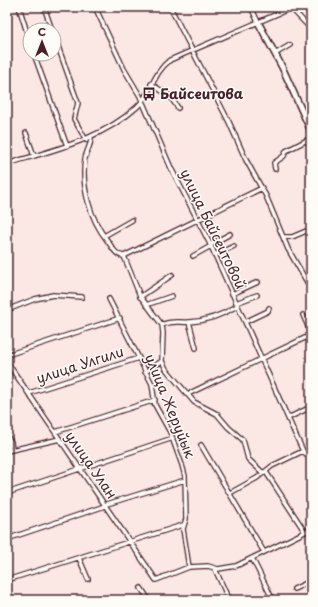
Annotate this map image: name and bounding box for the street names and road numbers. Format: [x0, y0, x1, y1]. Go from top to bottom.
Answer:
street label: улица Байсеитовой [175, 165, 252, 292]
street label: улица Улгили [33, 340, 126, 389]
street label: улица Жеруйык [140, 351, 201, 462]
street label: улица Улан [60, 427, 123, 503]

